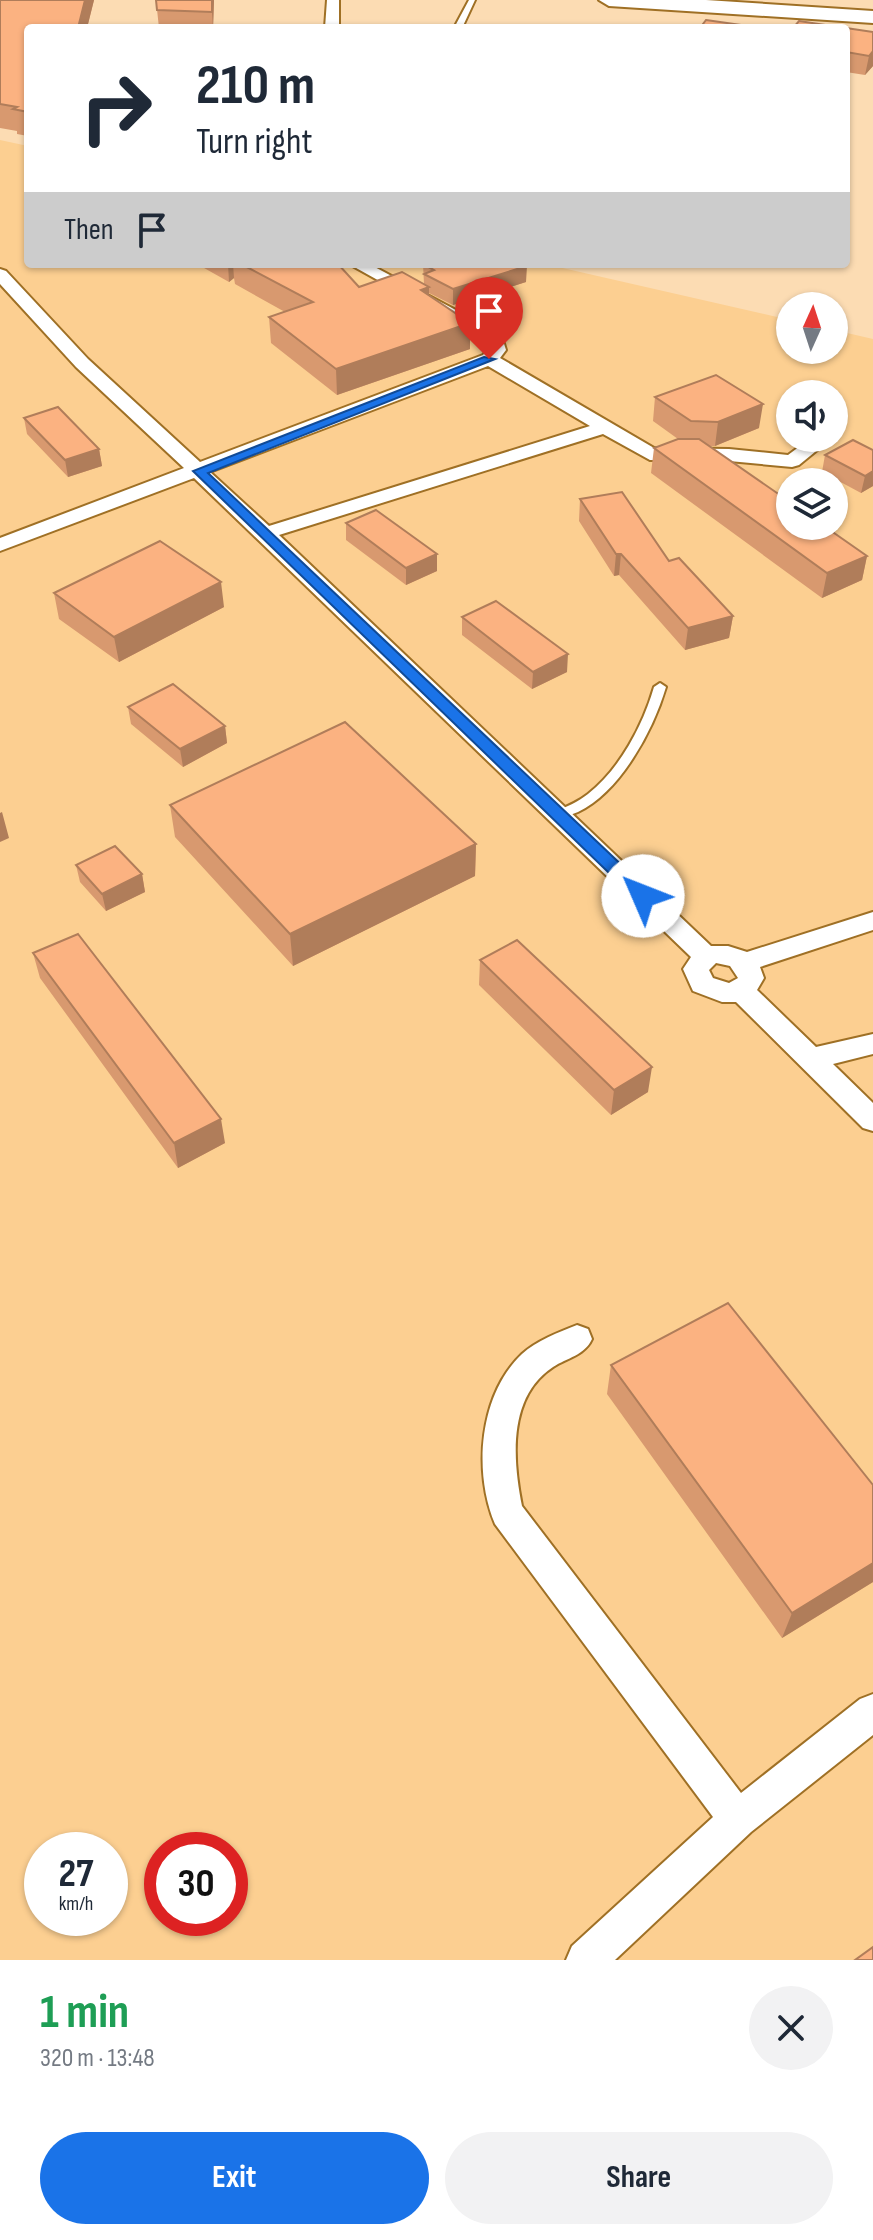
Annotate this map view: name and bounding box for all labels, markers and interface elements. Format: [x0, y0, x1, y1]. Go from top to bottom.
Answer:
text: 210 m [196, 53, 315, 120]
icon: right [64, 56, 168, 160]
text: Turn right [196, 121, 313, 164]
icon: arrive [130, 208, 174, 252]
text: Then [64, 212, 114, 248]
pin [455, 277, 523, 359]
icon: arrive [467, 289, 511, 333]
north arrow [776, 292, 848, 364]
map controls [776, 292, 848, 540]
button: sound [776, 380, 848, 452]
button: layers [776, 468, 848, 540]
position arrow [601, 854, 685, 938]
speed limit sign: 30 [144, 1832, 248, 1936]
text: 27 [59, 1850, 93, 1898]
text: km/h [59, 1892, 93, 1916]
text: 1 min [40, 1984, 129, 2041]
button: close [749, 1986, 833, 2070]
text: 320 m · 13:48 [40, 2043, 155, 2074]
button: Exit [40, 2132, 429, 2224]
button: Share [445, 2132, 833, 2224]

